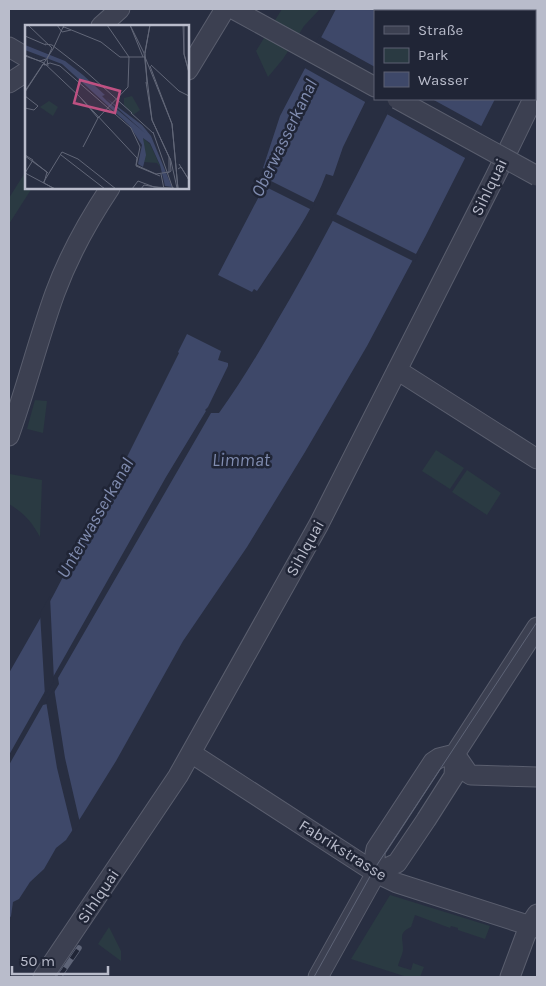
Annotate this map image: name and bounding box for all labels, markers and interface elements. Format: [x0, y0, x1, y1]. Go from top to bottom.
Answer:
legend [374, 10, 536, 100]
text: Straße [418, 21, 463, 39]
inset map [25, 25, 189, 189]
text: Park [418, 46, 448, 64]
text: Wasser [418, 71, 469, 89]
water label: Oberwasserkanal [246, 75, 322, 201]
street label: Sihlquai [467, 155, 511, 219]
water label: Limmat [212, 449, 271, 471]
water label: Unterwasserkanal [52, 454, 138, 582]
street label: Sihlquai [282, 517, 328, 579]
street label: Fabrikstrasse [296, 815, 390, 885]
street label: Sihlquai [73, 865, 123, 927]
scale bar [12, 944, 109, 976]
text: 50 m [20, 952, 55, 970]

